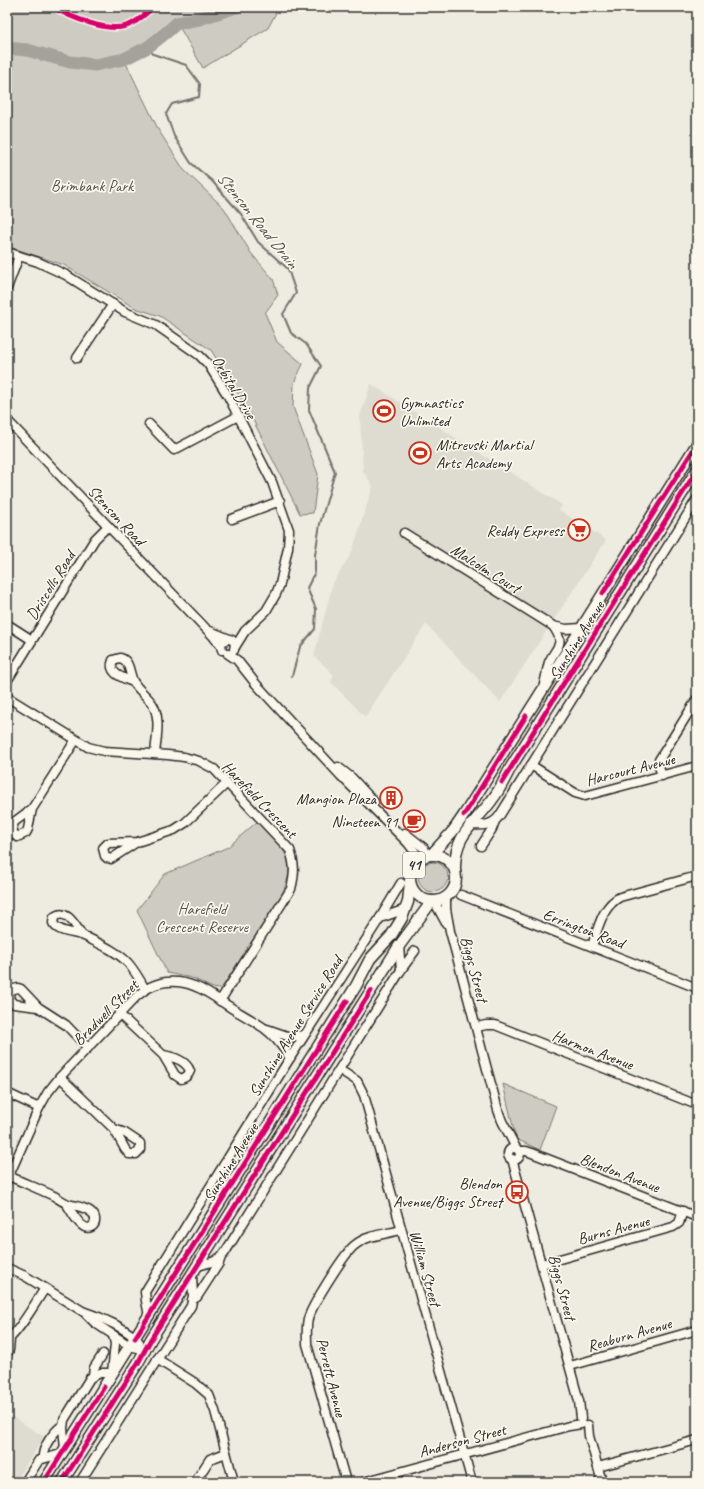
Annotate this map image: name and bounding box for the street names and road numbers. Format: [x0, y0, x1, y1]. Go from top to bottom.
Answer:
street label: Orbital Drive [207, 352, 262, 424]
street label: Stenson Road [83, 481, 151, 552]
street label: Malcolm Court [447, 540, 526, 599]
street label: Driscolls Road [22, 545, 81, 624]
street label: Sunshine Avenue [545, 596, 610, 684]
street label: Harcourt Avenue [584, 749, 678, 791]
street label: Harefield Crescent [217, 757, 302, 844]
road number: 41 [403, 852, 425, 878]
street label: Errington Road [540, 904, 630, 955]
street label: Biggs Street [456, 934, 493, 1007]
street label: Sunshine Avenue Service Road [244, 950, 349, 1100]
street label: Bradwell Street [69, 975, 144, 1050]
street label: Harmon Avenue [549, 1025, 638, 1075]
street label: Sunshine Avenue [199, 1118, 264, 1206]
street label: Blendon Avenue [577, 1149, 664, 1198]
street label: Burns Avenue [575, 1210, 653, 1249]
street label: William Street [405, 1228, 446, 1311]
street label: Biggs Street [544, 1252, 581, 1325]
street label: Reaburn Avenue [585, 1313, 675, 1356]
street label: Perrett Avenue [312, 1336, 351, 1420]
street label: Anderson Street [417, 1419, 509, 1462]

